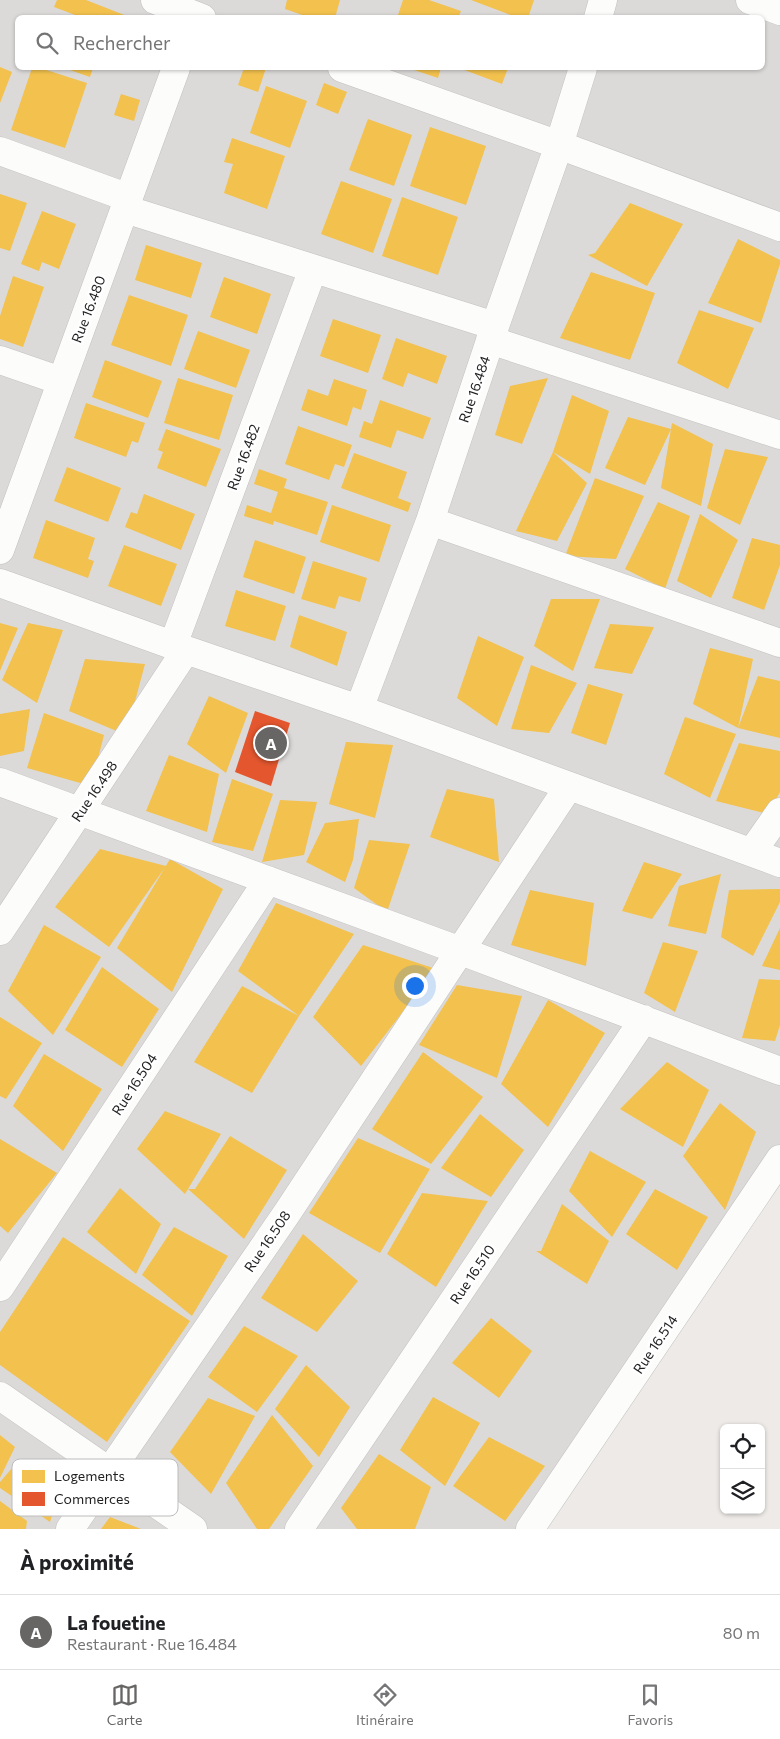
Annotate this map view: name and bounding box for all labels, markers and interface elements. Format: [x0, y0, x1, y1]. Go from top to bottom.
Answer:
search box [15, 15, 765, 70]
icon: search [33, 29, 61, 57]
text: Rechercher [73, 31, 171, 54]
street label: Rue 16.480 [67, 273, 109, 345]
street label: Rue 16.484 [455, 353, 494, 425]
street label: Rue 16.482 [223, 421, 263, 492]
pin: A [255, 724, 287, 762]
street label: Rue 16.498 [67, 757, 121, 825]
your location [402, 973, 428, 999]
street label: Rue 16.504 [108, 1049, 161, 1118]
street label: Rue 16.508 [240, 1207, 294, 1275]
street label: Rue 16.510 [446, 1241, 498, 1307]
street label: Rue 16.514 [629, 1311, 681, 1377]
map controls [720, 1424, 765, 1514]
button: locate [720, 1424, 765, 1469]
legend [12, 1459, 178, 1516]
text: Logements [54, 1467, 125, 1484]
button: layers [720, 1469, 765, 1514]
text: Commerces [54, 1490, 130, 1507]
text: À proximité [20, 1549, 134, 1574]
text: La fouetine [67, 1611, 166, 1634]
text: A [30, 1623, 42, 1642]
text: 80 m [723, 1623, 760, 1642]
text: Restaurant · Rue 16.484 [67, 1634, 237, 1653]
tab: Carte [107, 1681, 142, 1728]
tab: Itinéraire [356, 1681, 414, 1728]
tab: Favoris [627, 1681, 673, 1728]

